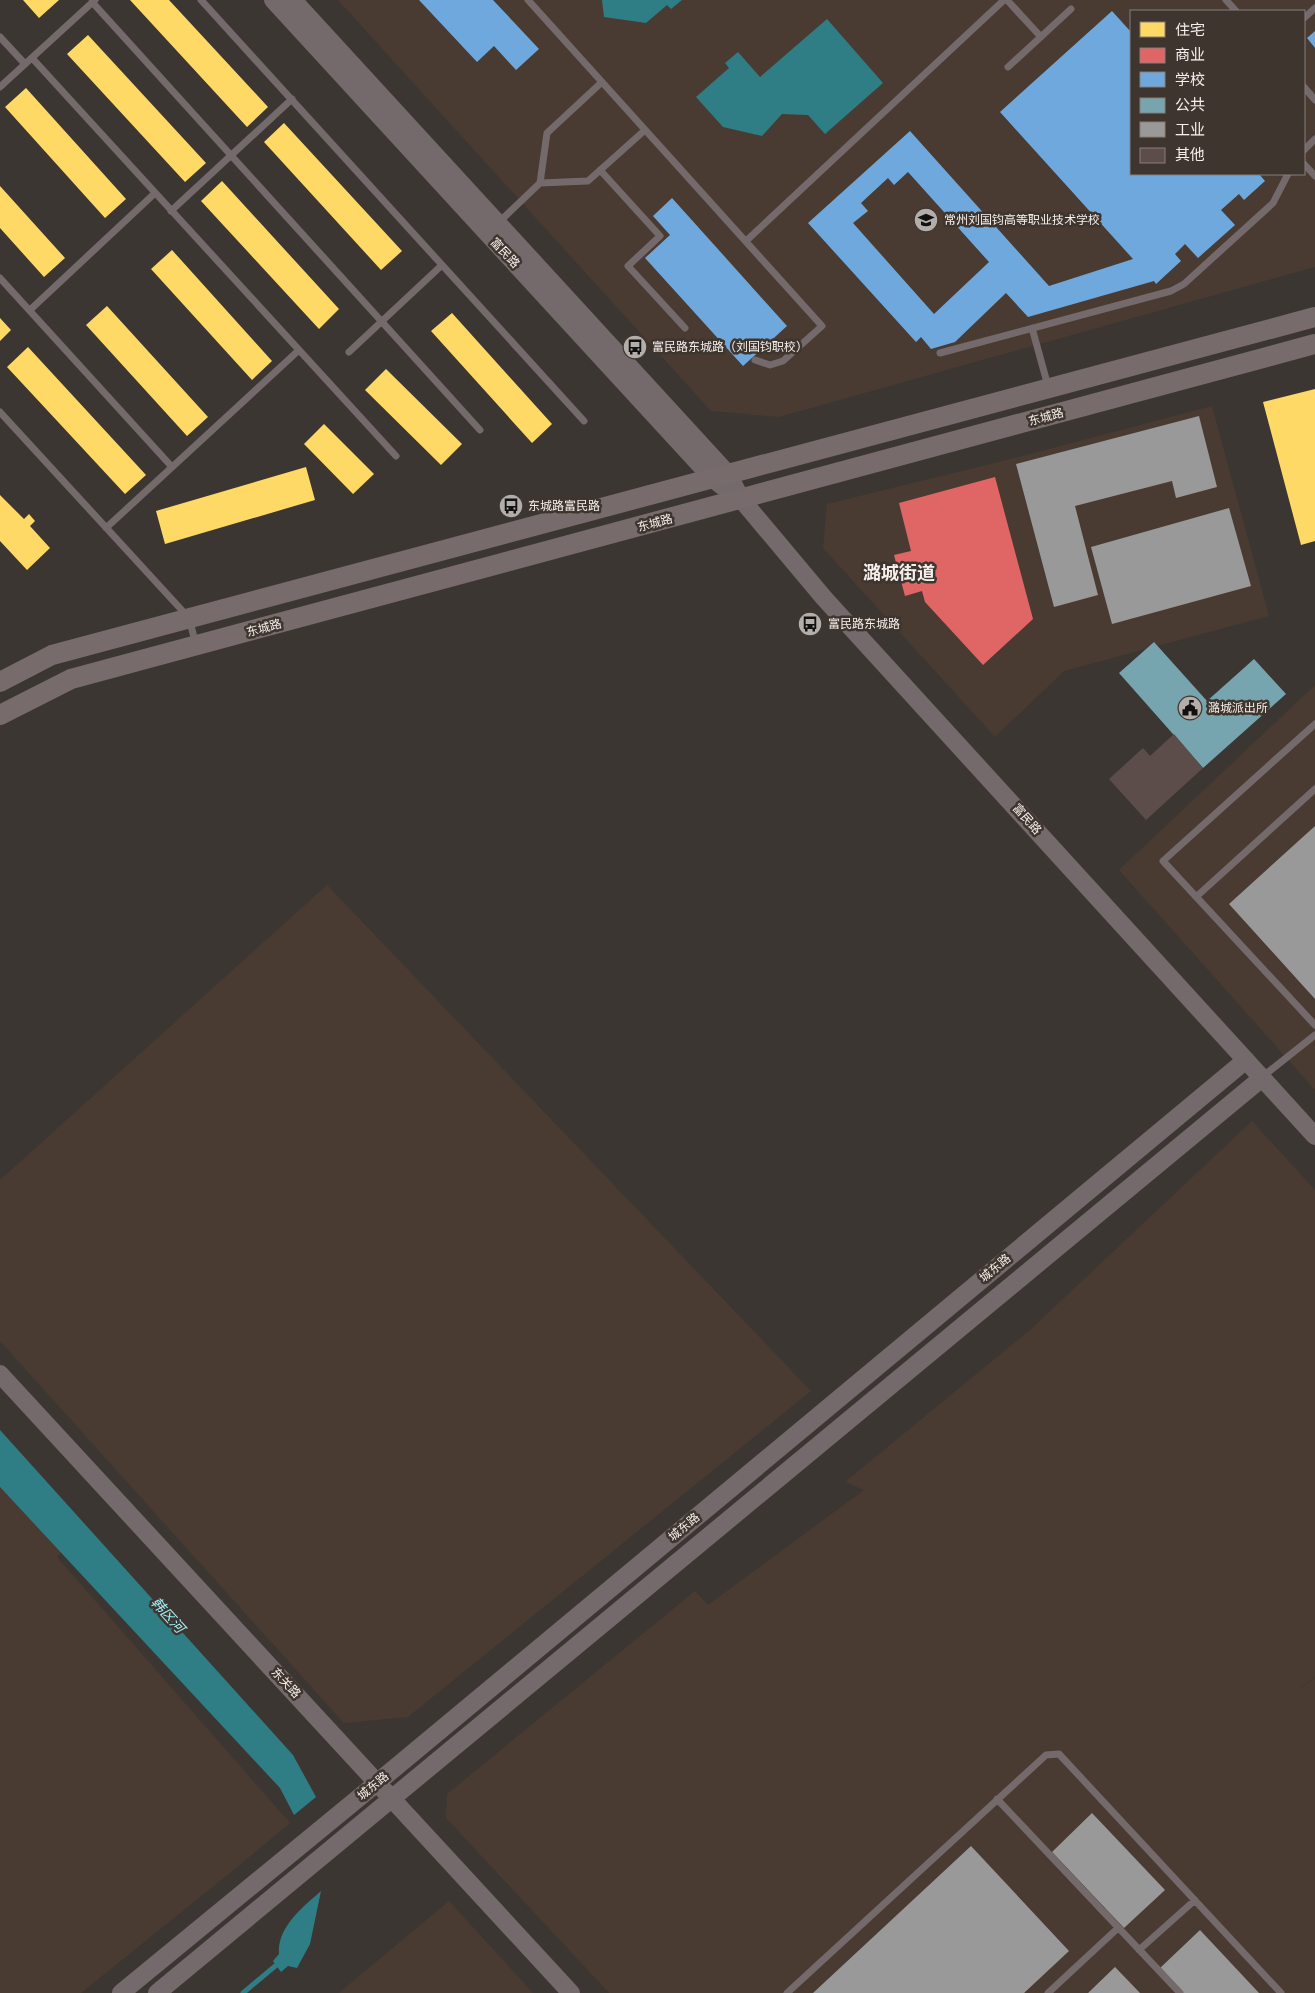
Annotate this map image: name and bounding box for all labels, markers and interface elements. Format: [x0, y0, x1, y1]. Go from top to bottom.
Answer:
legend [1130, 10, 1305, 175]
text: 住宅 [1175, 19, 1205, 40]
text: 商业 [1175, 44, 1205, 65]
text: 学校 [1175, 69, 1205, 90]
text: 公共 [1175, 94, 1205, 115]
text: 工业 [1175, 119, 1205, 140]
text: 其他 [1175, 144, 1205, 165]
school or university icon: 常州刘国钧高等职业技术学校 [913, 207, 939, 233]
place label: 常州刘国钧高等职业技术学校 [944, 212, 1100, 228]
street label: 富民路 [487, 234, 523, 272]
bus stop icon: 富民路东城路（刘国钧职校） [622, 334, 648, 360]
place label: 富民路东城路（刘国钧职校） [652, 339, 808, 355]
street label: 东城路 [1027, 405, 1065, 429]
bus stop icon: 东城路富民路 [498, 493, 524, 519]
place label: 东城路富民路 [528, 498, 600, 514]
street label: 东城路 [636, 511, 674, 535]
district label: 潞城街道 [863, 560, 935, 585]
bus stop icon: 富民路东城路 [797, 611, 823, 637]
street label: 东城路 [245, 616, 283, 640]
place label: 富民路东城路 [828, 616, 900, 632]
public building icon: 潞城派出所 [1177, 695, 1203, 721]
place label: 潞城派出所 [1208, 700, 1268, 716]
street label: 富民路 [1009, 800, 1045, 838]
street label: 城东路 [976, 1250, 1014, 1286]
street label: 城东路 [665, 1509, 703, 1545]
water label: 韩区河 [147, 1593, 191, 1639]
street label: 东关路 [268, 1664, 304, 1702]
street label: 城东路 [354, 1768, 392, 1804]

